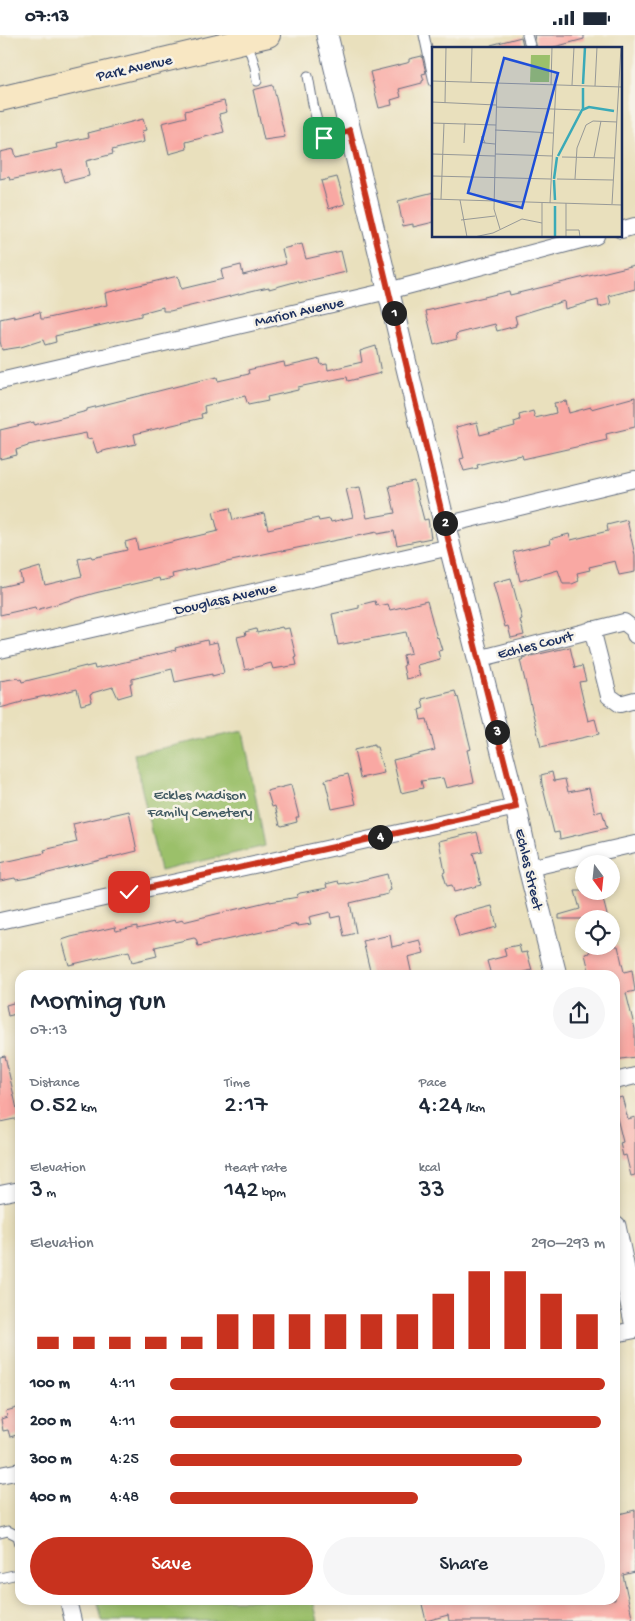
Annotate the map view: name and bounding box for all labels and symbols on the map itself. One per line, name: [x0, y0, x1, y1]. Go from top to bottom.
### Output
inset map: [432, 47, 622, 237]
street label: Park Avenue: [94, 51, 174, 87]
pin: [303, 117, 345, 159]
street label: Marion Avenue: [253, 294, 346, 332]
pin: 1: [382, 301, 406, 325]
pin: 2: [432, 511, 458, 535]
street label: Douglass Avenue: [172, 579, 279, 621]
street label: Echles Court: [496, 627, 577, 664]
pin: 3: [484, 719, 510, 745]
park label: Eckles Madison Family Cemetery: [147, 787, 253, 822]
pin: 4: [368, 825, 392, 849]
street label: Echles Street: [510, 827, 547, 914]
north arrow: [575, 855, 620, 900]
pin: [108, 871, 150, 913]

